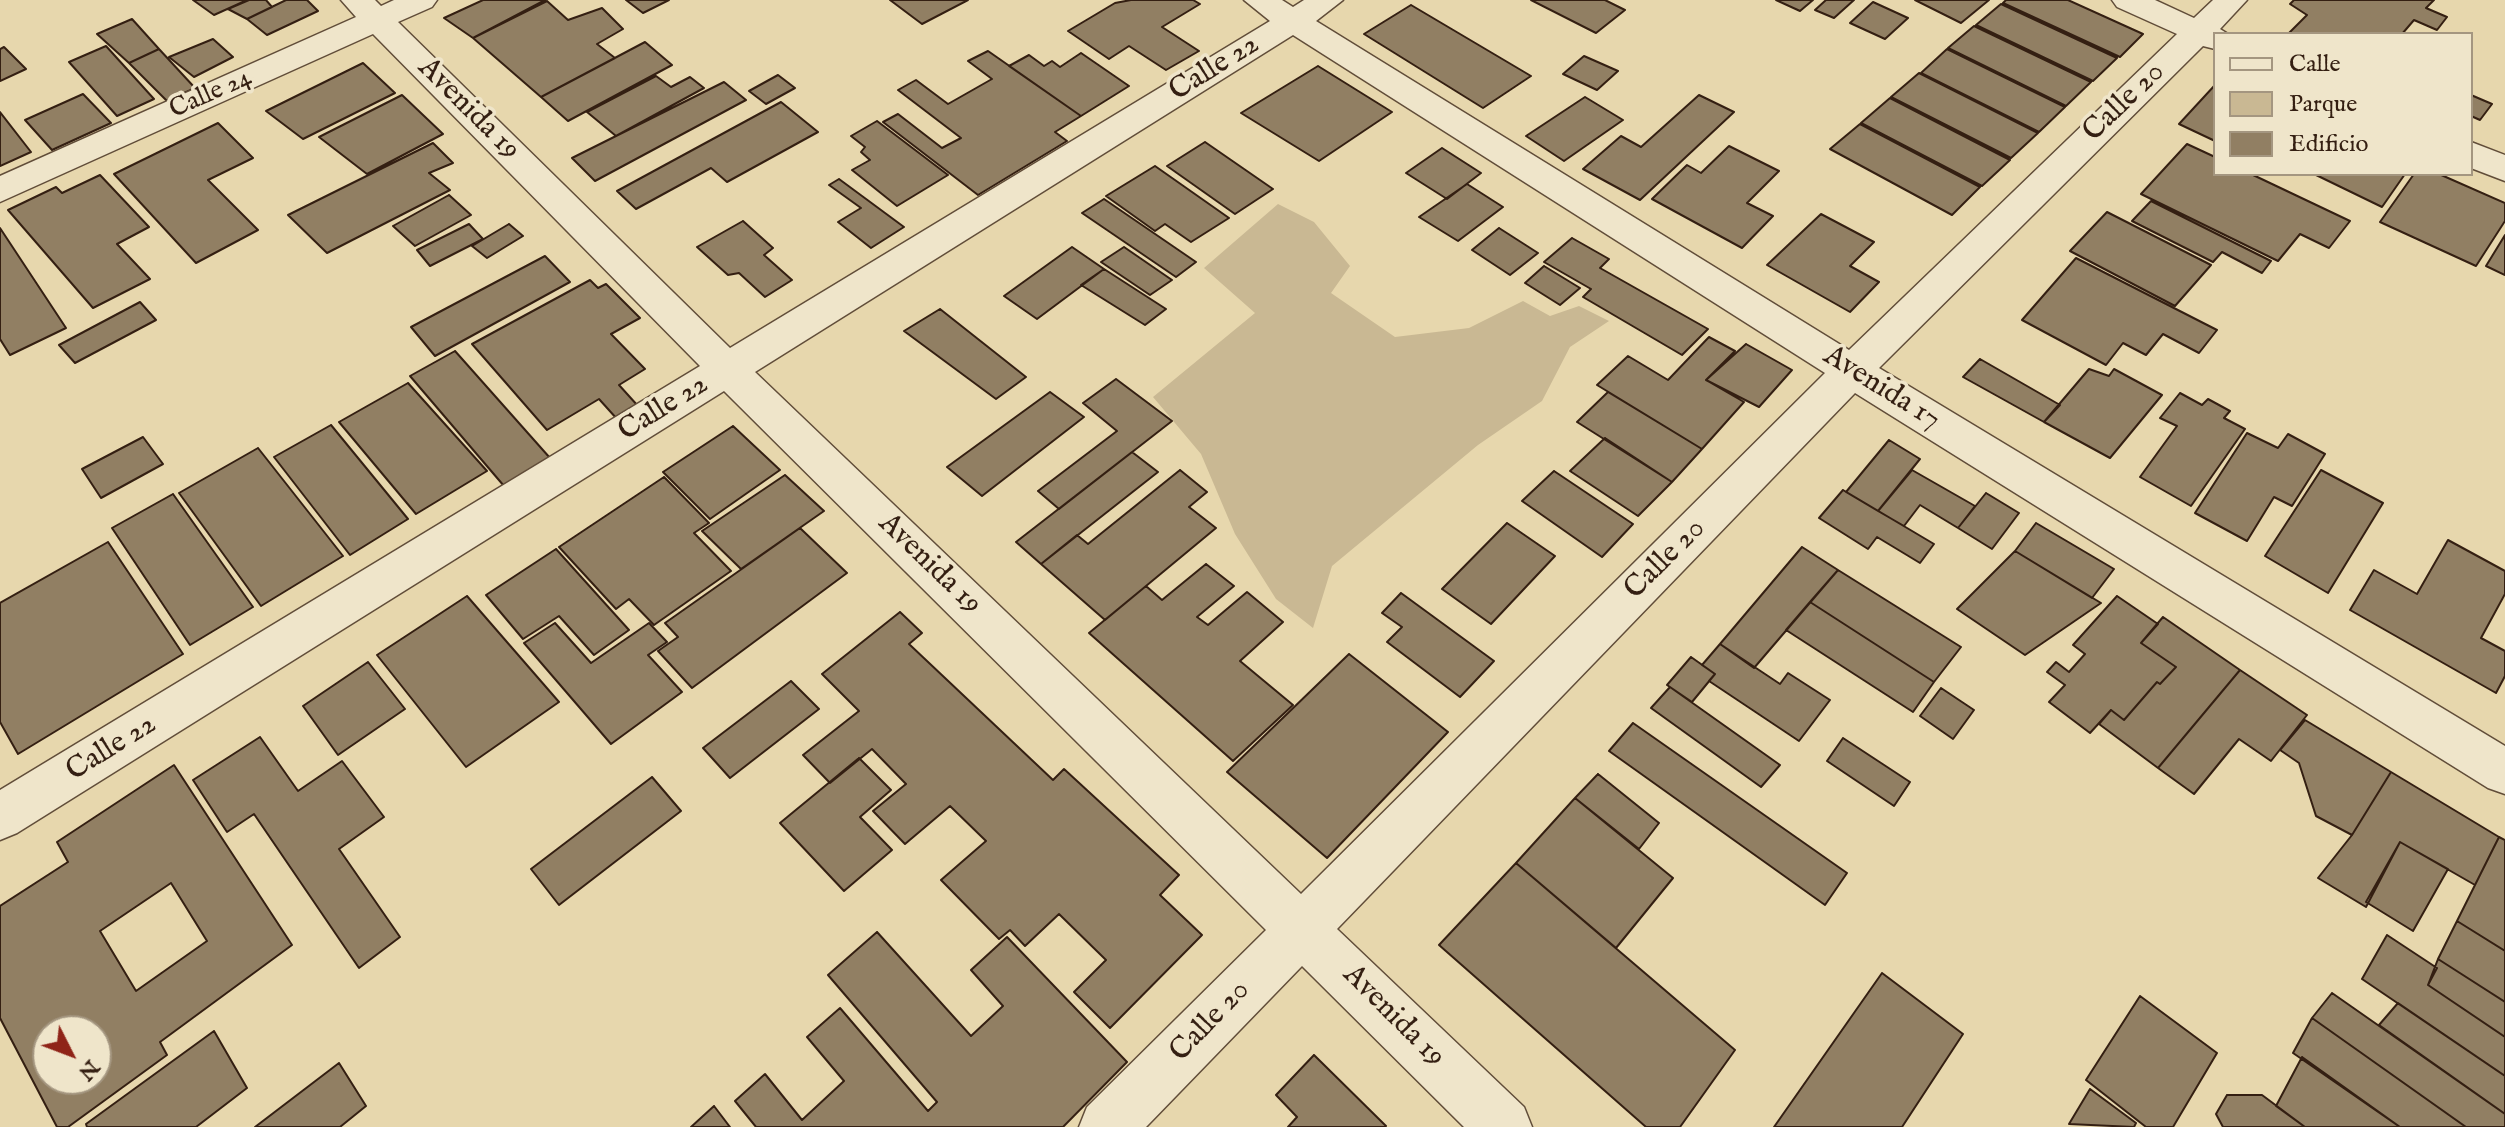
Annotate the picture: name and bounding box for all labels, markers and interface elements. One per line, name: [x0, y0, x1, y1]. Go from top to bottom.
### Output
street label: Calle 22: [1163, 27, 1267, 111]
legend: [2213, 32, 2473, 176]
text: Calle: [2289, 49, 2341, 80]
street label: Avenida 19: [409, 51, 527, 169]
street label: Calle 20: [2077, 55, 2173, 151]
street label: Calle 24: [165, 63, 257, 127]
text: Parque: [2289, 89, 2357, 120]
text: Edificio: [2289, 129, 2368, 160]
street label: Avenida 17: [1816, 339, 1946, 439]
street label: Calle 22: [612, 367, 716, 451]
street label: Avenida 19: [870, 507, 988, 623]
street label: Calle 20: [1618, 512, 1714, 608]
street label: Calle 22: [60, 707, 164, 791]
street label: Avenida 19: [1334, 958, 1452, 1076]
street label: Calle 20: [1163, 974, 1259, 1070]
north arrow: [32, 1015, 112, 1095]
text: N: [72, 1053, 105, 1086]

